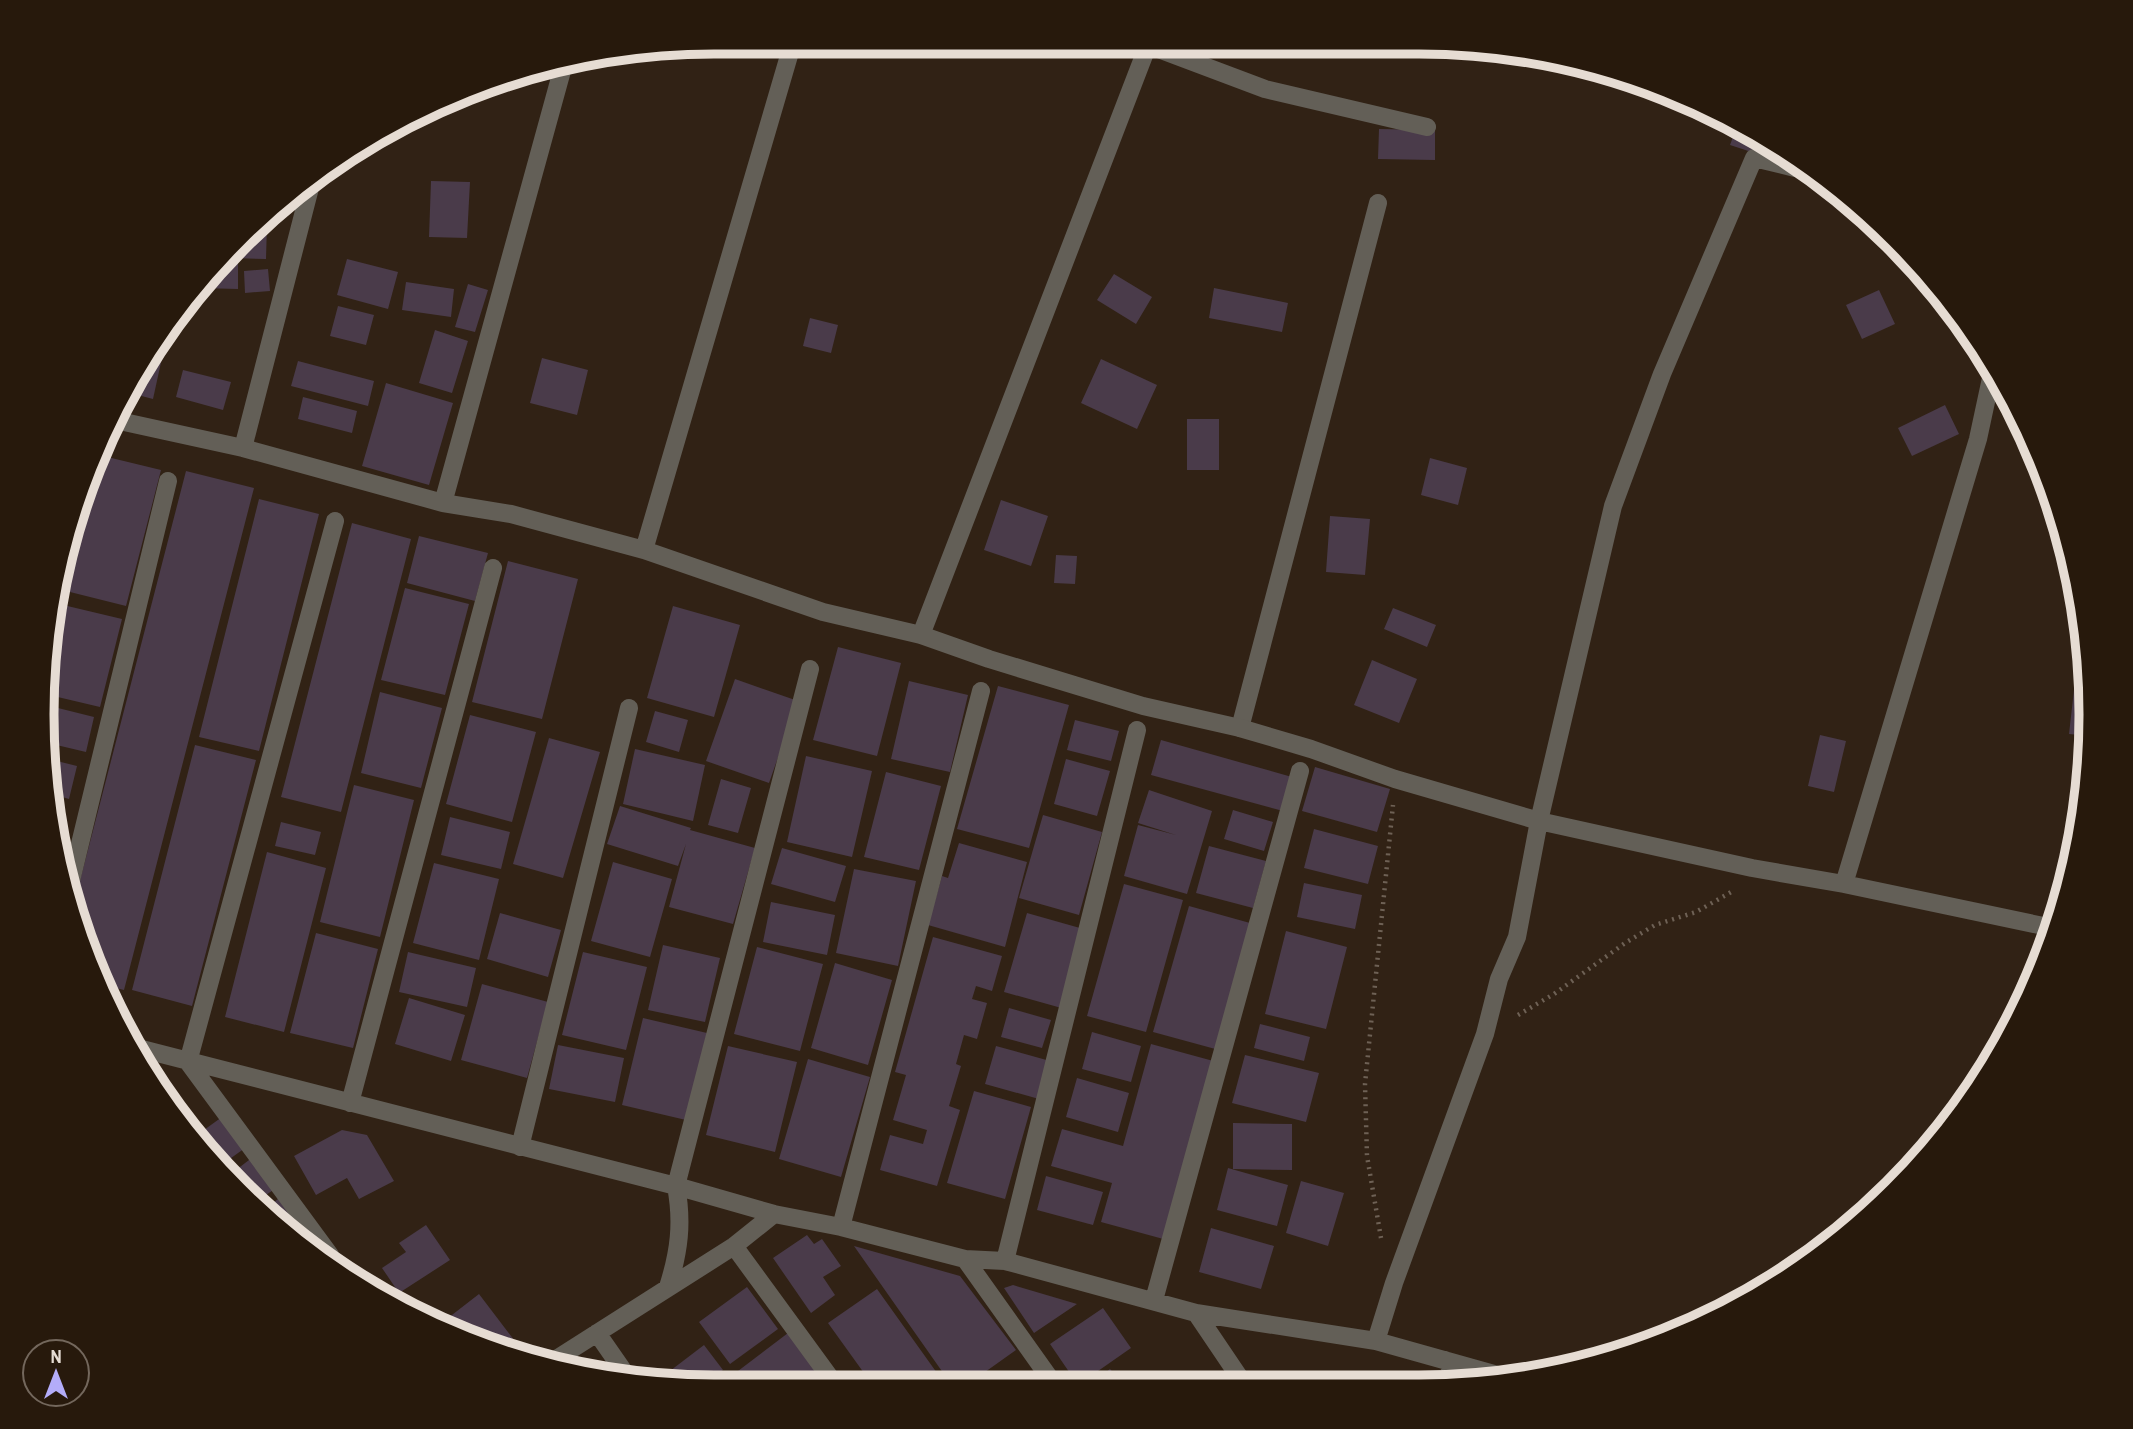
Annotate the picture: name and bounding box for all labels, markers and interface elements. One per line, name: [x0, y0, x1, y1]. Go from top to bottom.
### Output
north arrow: [21, 1338, 91, 1408]
text: N: [50, 1343, 62, 1369]

